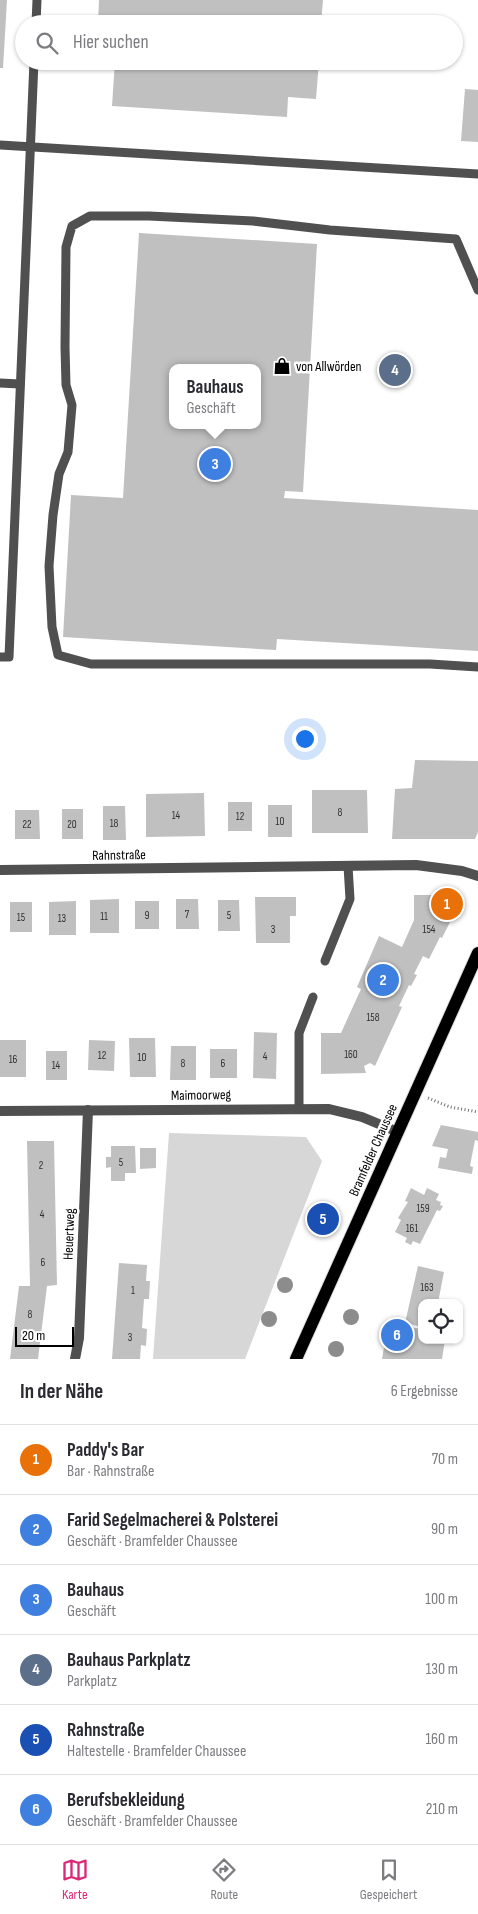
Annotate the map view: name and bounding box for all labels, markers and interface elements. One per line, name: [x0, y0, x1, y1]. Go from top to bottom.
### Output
search box: [15, 15, 463, 70]
icon: search: [33, 29, 61, 57]
text: Hier suchen: [73, 31, 149, 54]
pin: 4: [379, 351, 411, 389]
shop icon: von Allwörden: [272, 356, 292, 376]
place label: von Allwörden: [296, 358, 362, 375]
popup: [169, 364, 261, 429]
text: Bauhaus: [186, 376, 244, 399]
text: Geschäft: [186, 399, 236, 418]
pin: 3: [199, 445, 231, 483]
your location: [292, 726, 318, 752]
house number: 8: [338, 806, 343, 819]
house number: 14: [172, 809, 181, 822]
house number: 12: [236, 810, 245, 823]
house number: 10: [276, 815, 284, 828]
house number: 18: [110, 817, 119, 830]
house number: 22: [22, 818, 32, 831]
house number: 20: [67, 818, 77, 831]
street label: Rahnstraße: [92, 846, 146, 864]
pin: 1: [431, 885, 463, 923]
house number: 7: [185, 908, 190, 921]
house number: 9: [145, 909, 150, 922]
house number: 5: [227, 909, 231, 922]
house number: 11: [100, 910, 108, 923]
house number: 15: [17, 911, 25, 924]
house number: 13: [58, 912, 67, 925]
house number: 3: [271, 923, 276, 936]
house number: 154: [423, 923, 436, 936]
pin: 2: [367, 961, 399, 999]
house number: 158: [366, 1011, 380, 1024]
house number: 160: [344, 1048, 358, 1061]
house number: 12: [98, 1049, 107, 1062]
house number: 4: [263, 1050, 268, 1063]
house number: 10: [138, 1051, 146, 1064]
house number: 16: [9, 1053, 18, 1066]
house number: 8: [181, 1057, 186, 1070]
house number: 6: [221, 1057, 226, 1070]
house number: 14: [52, 1059, 61, 1072]
street label: Maimoorweg: [171, 1086, 232, 1104]
street label: Bramfelder Chaussee: [345, 1101, 401, 1199]
house number: 5: [119, 1156, 123, 1169]
house number: 2: [39, 1159, 44, 1172]
pin: 5: [307, 1200, 339, 1238]
house number: 159: [416, 1202, 430, 1215]
street label: Heuertweg: [60, 1207, 78, 1260]
house number: 4: [40, 1208, 45, 1221]
house number: 161: [406, 1222, 418, 1235]
house number: 6: [41, 1256, 46, 1269]
house number: 163: [420, 1281, 434, 1294]
house number: 1: [131, 1284, 135, 1297]
map controls: [418, 1299, 463, 1344]
button: locate: [418, 1299, 463, 1344]
house number: 8: [28, 1308, 33, 1321]
pin: 6: [381, 1316, 413, 1354]
scale bar: [15, 1324, 74, 1347]
text: 20 m: [22, 1327, 45, 1344]
house number: 3: [128, 1331, 133, 1344]
text: In der Nähe: [20, 1379, 103, 1404]
text: 6 Ergebnisse: [391, 1382, 458, 1401]
text: Paddy's Bar: [67, 1439, 144, 1462]
text: 1: [33, 1450, 39, 1469]
text: 70 m: [432, 1450, 458, 1469]
text: Bar · Rahnstraße: [67, 1462, 155, 1481]
text: Farid Segelmacherei & Polsterei: [67, 1509, 278, 1532]
text: 2: [32, 1520, 40, 1539]
text: 90 m: [431, 1520, 458, 1539]
text: Geschäft · Bramfelder Chaussee: [67, 1532, 238, 1551]
text: Bauhaus: [67, 1579, 124, 1602]
text: 3: [32, 1590, 40, 1609]
text: 100 m: [425, 1590, 458, 1609]
text: Geschäft: [67, 1602, 116, 1621]
text: Bauhaus Parkplatz: [67, 1649, 191, 1672]
text: 4: [32, 1660, 40, 1679]
text: 130 m: [426, 1660, 458, 1679]
text: Parkplatz: [67, 1672, 117, 1691]
text: Rahnstraße: [67, 1719, 145, 1742]
text: 5: [32, 1730, 40, 1749]
text: 160 m: [425, 1730, 458, 1749]
text: Haltestelle · Bramfelder Chaussee: [67, 1742, 246, 1761]
text: Berufsbekleidung: [67, 1789, 185, 1812]
text: 6: [32, 1800, 40, 1819]
text: 210 m: [426, 1800, 458, 1819]
text: Geschäft · Bramfelder Chaussee: [67, 1812, 238, 1831]
tab: Karte: [61, 1856, 89, 1903]
tab: Route: [210, 1856, 238, 1903]
tab: Gespeichert: [360, 1856, 417, 1903]

